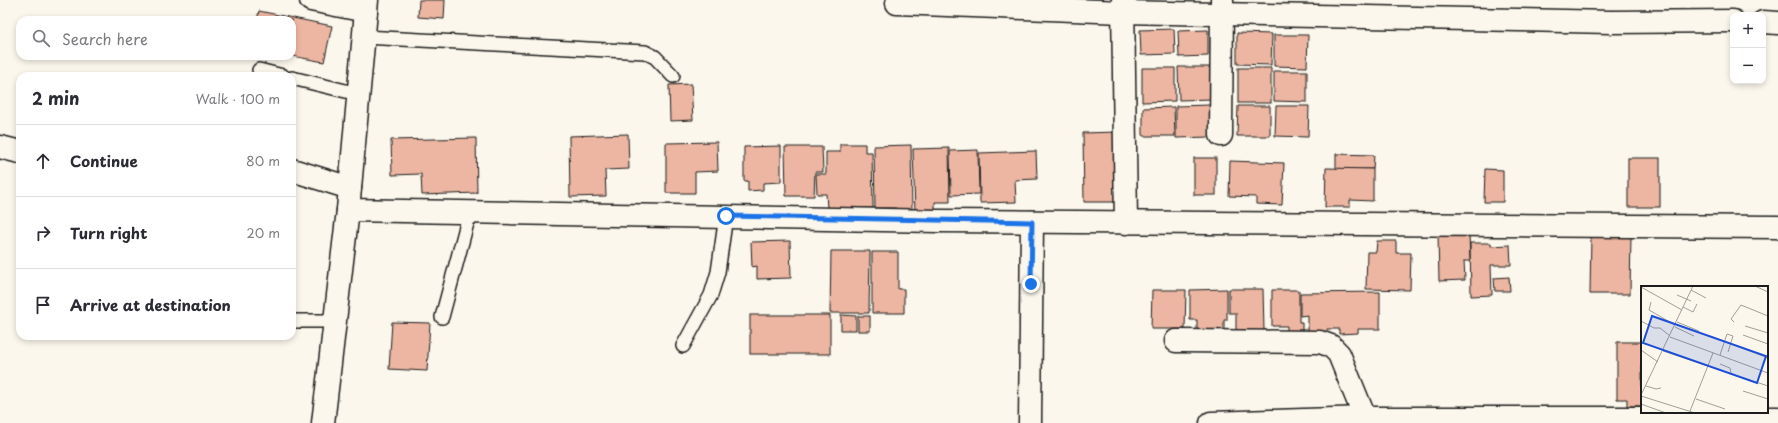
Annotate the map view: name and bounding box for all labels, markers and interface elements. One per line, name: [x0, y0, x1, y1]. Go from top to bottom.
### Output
map controls: [1730, 12, 1766, 84]
button: +: [1730, 12, 1766, 48]
search box: [16, 16, 296, 60]
icon: search: [30, 27, 52, 49]
text: Search here: [62, 27, 148, 50]
button: −: [1730, 48, 1766, 84]
text: 2 min: [32, 85, 79, 111]
text: Walk · 100 m: [196, 89, 280, 108]
text: Continue: [70, 149, 138, 172]
icon: ahead: [32, 150, 54, 172]
text: 80 m: [246, 151, 280, 170]
route start: [717, 207, 735, 225]
text: Turn right: [70, 221, 147, 244]
icon: right: [32, 222, 54, 244]
text: 20 m: [246, 223, 280, 242]
route end: [1022, 275, 1040, 293]
inset map: [1641, 286, 1768, 413]
text: Arrive at destination: [70, 293, 231, 316]
icon: arrive: [32, 294, 54, 316]

